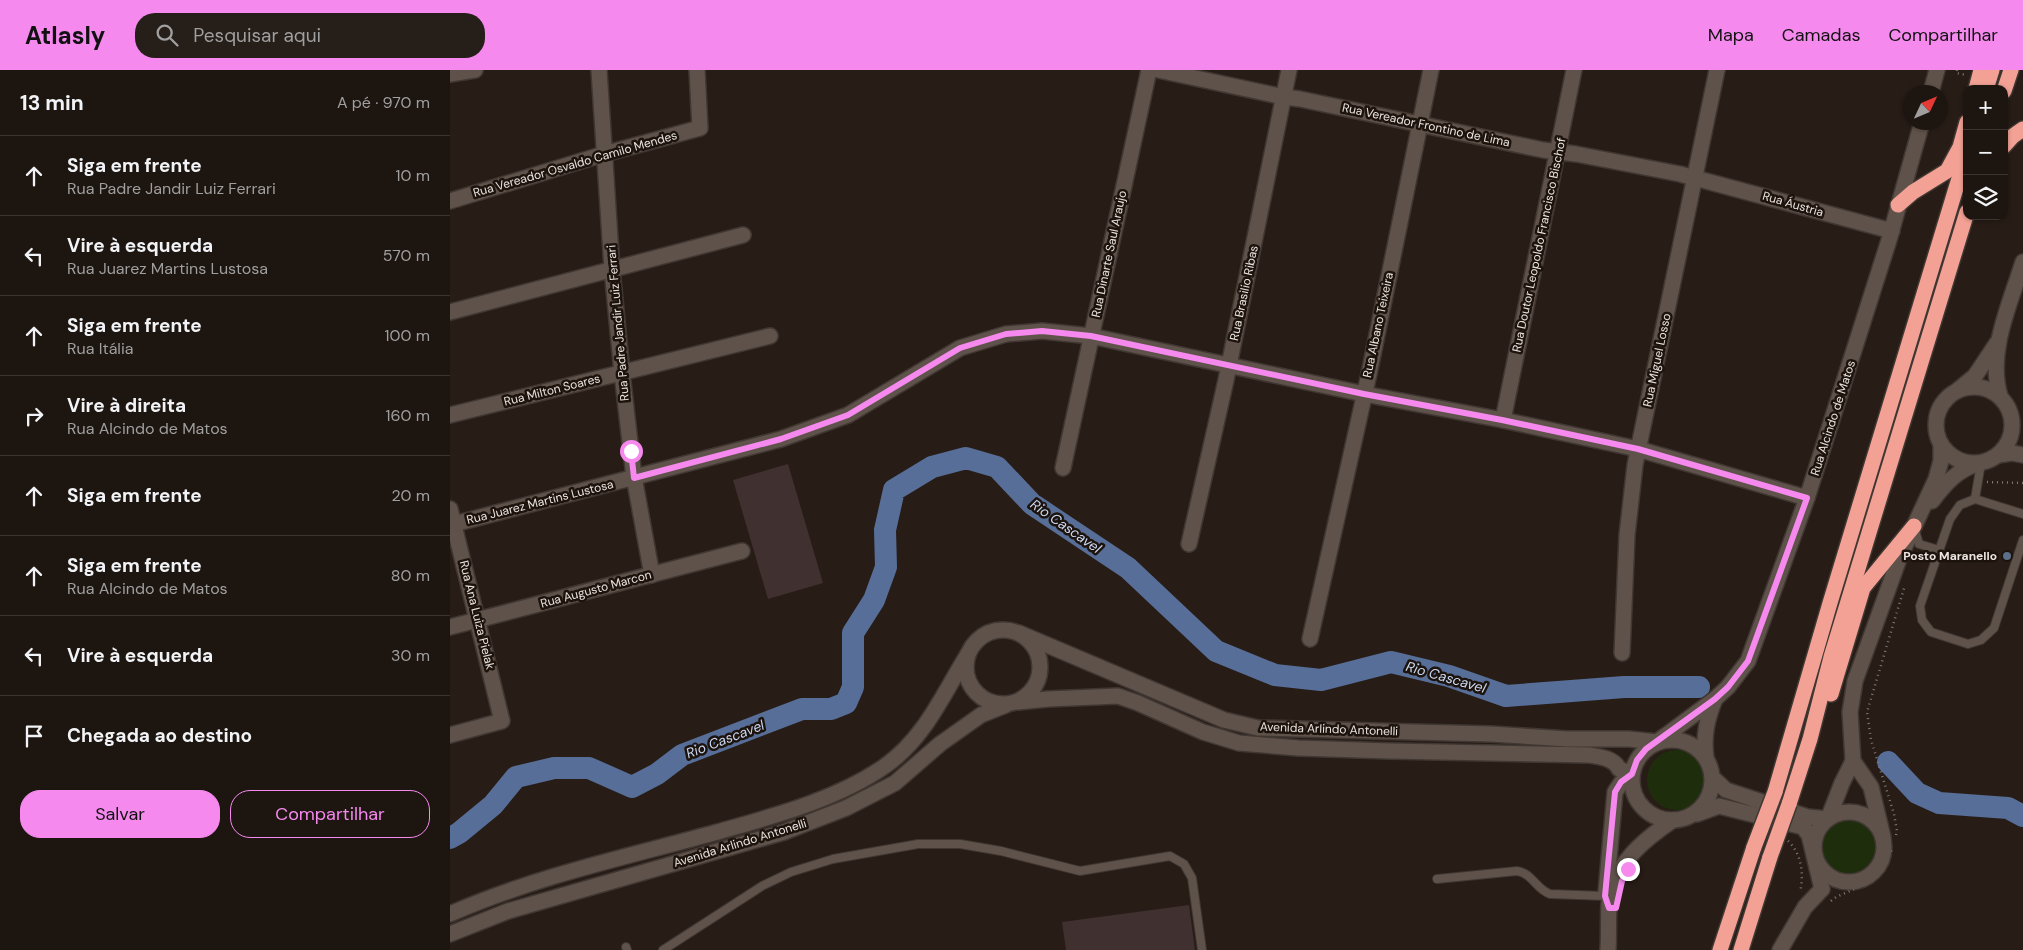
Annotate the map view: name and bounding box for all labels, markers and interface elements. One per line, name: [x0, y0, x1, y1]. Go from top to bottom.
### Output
search box: [135, 13, 485, 58]
text: Atlasly: [25, 20, 105, 51]
icon: search: [153, 21, 181, 49]
text: Pesquisar aqui: [193, 23, 321, 48]
text: Mapa: [1708, 23, 1754, 47]
text: Camadas: [1782, 23, 1860, 47]
text: Compartilhar: [1888, 23, 1998, 47]
north arrow: [1903, 85, 1948, 130]
map controls: [1963, 85, 2008, 220]
button: +: [1963, 85, 2008, 130]
text: 13 min: [20, 89, 84, 117]
text: A pé · 970 m: [337, 92, 430, 113]
street label: Rua Vereador Frontino de Lima: [1341, 99, 1511, 151]
street label: Rua Vereador Osvaldo Camilo Mendes: [471, 127, 679, 201]
button: −: [1963, 130, 2008, 175]
street label: Rua Doutor Leopoldo Francisco Bischof: [1508, 136, 1570, 354]
text: Siga em frente: [67, 153, 202, 178]
icon: ahead: [20, 162, 48, 190]
text: 10 m: [396, 165, 430, 186]
button: layers: [1963, 175, 2008, 220]
text: Rua Padre Jandir Luiz Ferrari: [67, 178, 276, 199]
street label: Rua Áustria: [1761, 188, 1825, 220]
street label: Rua Dinarte Saul Araujo: [1088, 189, 1130, 319]
text: Vire à esquerda: [67, 233, 213, 258]
icon: left: [20, 242, 48, 270]
street label: Rua Padre Jandir Luiz Ferrari: [603, 244, 633, 402]
street label: Rua Brasilio Ribas: [1226, 244, 1262, 342]
text: 570 m: [383, 245, 430, 266]
text: Rua Juarez Martins Lustosa: [67, 258, 268, 279]
street label: Rua Albano Teixeira: [1359, 271, 1397, 379]
street label: Rua Miguel Losso: [1639, 312, 1675, 408]
text: Siga em frente: [67, 313, 202, 338]
icon: ahead: [20, 322, 48, 350]
text: 100 m: [385, 325, 430, 346]
text: Rua Itália: [67, 338, 133, 359]
street label: Rua Alcindo de Matos: [1807, 358, 1859, 478]
street label: Rua Milton Soares: [502, 370, 602, 410]
text: Vire à direita: [67, 393, 186, 418]
icon: right: [20, 402, 48, 430]
text: 160 m: [386, 405, 430, 426]
text: Rua Alcindo de Matos: [67, 418, 228, 439]
route start: [620, 440, 643, 463]
street label: Rua Juarez Martins Lustosa: [465, 476, 615, 528]
icon: ahead: [20, 482, 48, 510]
text: Siga em frente: [67, 483, 202, 508]
text: 20 m: [391, 485, 430, 506]
water label: Rio Cascavel: [1027, 495, 1106, 558]
place label: Posto Maranello: [1903, 548, 1997, 564]
marker: Posto Maranello: [2001, 550, 2013, 562]
text: Siga em frente: [67, 553, 202, 578]
street label: Rua Ana Luiza Pielak: [456, 559, 498, 671]
icon: ahead: [20, 562, 48, 590]
text: 80 m: [391, 565, 430, 586]
street label: Rua Augusto Marcon: [539, 566, 653, 612]
text: Rua Alcindo de Matos: [67, 578, 228, 599]
icon: left: [20, 642, 48, 670]
text: Vire à esquerda: [67, 643, 213, 668]
text: 30 m: [391, 645, 430, 666]
water label: Rio Cascavel: [1404, 657, 1489, 697]
water label: Rio Cascavel: [683, 716, 768, 762]
street label: Avenida Arlindo Antonelli: [1260, 719, 1399, 739]
icon: arrive: [20, 722, 48, 750]
text: Chegada ao destino: [67, 723, 252, 748]
button: Salvar: [20, 790, 220, 838]
button: Compartilhar: [230, 790, 430, 838]
street label: Avenida Arlindo Antonelli: [672, 815, 809, 871]
route end: [1617, 858, 1640, 881]

